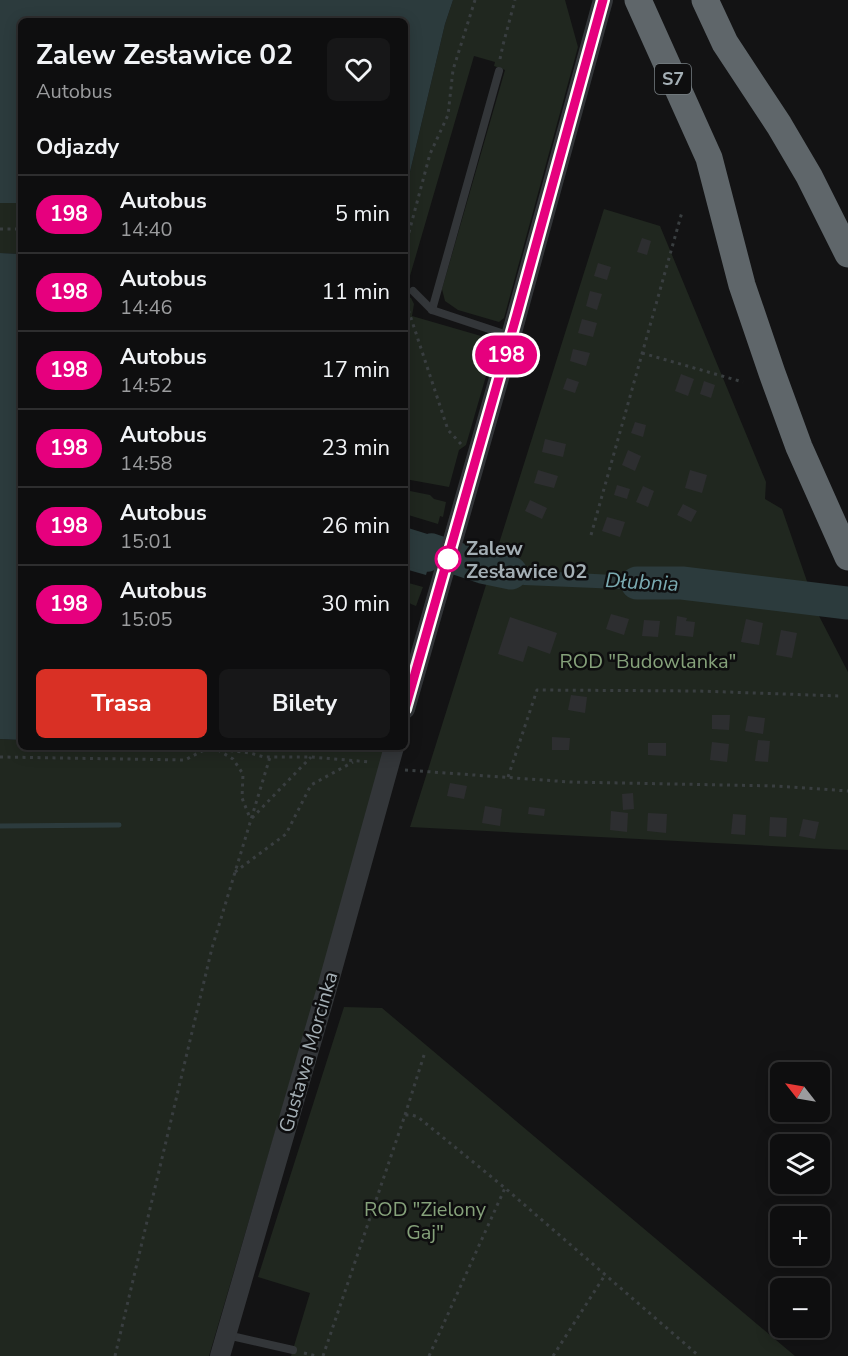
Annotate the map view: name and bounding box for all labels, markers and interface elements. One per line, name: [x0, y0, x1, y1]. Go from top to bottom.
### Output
text: Zalew Zesławice 02: [36, 36, 293, 74]
button: heart: [327, 38, 390, 101]
road number: S7: [655, 64, 691, 94]
text: Autobus: [36, 78, 112, 105]
text: Odjazdy: [36, 132, 119, 162]
text: Autobus: [120, 186, 207, 216]
text: 5 min: [335, 199, 390, 229]
text: 198: [50, 200, 88, 228]
text: 14:40: [120, 216, 173, 243]
text: Autobus: [120, 264, 207, 294]
text: 11 min: [322, 277, 390, 307]
text: 198: [50, 278, 88, 306]
text: 14:46: [120, 294, 173, 321]
line badge: 198: [472, 336, 540, 374]
text: 198: [487, 341, 525, 369]
text: Autobus: [120, 342, 207, 372]
text: 17 min: [322, 355, 390, 385]
text: 198: [50, 356, 88, 384]
text: 14:52: [120, 372, 173, 399]
text: Autobus: [120, 420, 207, 450]
text: 23 min: [322, 433, 390, 463]
text: 198: [50, 434, 88, 462]
text: 14:58: [120, 450, 173, 477]
text: Autobus: [120, 498, 207, 528]
text: 26 min: [322, 511, 390, 541]
text: 198: [50, 512, 88, 540]
text: 15:01: [120, 528, 173, 555]
place label: Zalew Zesławice 02: [466, 535, 587, 585]
marker: Zalew Zesławice 02: [435, 546, 461, 572]
water label: Dłubnia: [604, 566, 680, 598]
text: Autobus: [120, 576, 207, 606]
text: 30 min: [322, 589, 390, 619]
text: 198: [50, 590, 88, 618]
text: 15:05: [120, 606, 173, 633]
park label: ROD "Budowlanka": [560, 648, 736, 675]
button: Trasa: [36, 669, 207, 738]
button: Bilety: [219, 669, 390, 738]
street label: Gustawa Morcinka: [273, 969, 344, 1136]
north arrow: [770, 1062, 830, 1122]
map controls: [770, 1062, 830, 1338]
button: layers: [770, 1134, 830, 1194]
park label: ROD "Zielony Gaj": [364, 1196, 487, 1246]
button: +: [770, 1206, 830, 1266]
button: −: [770, 1278, 830, 1338]

